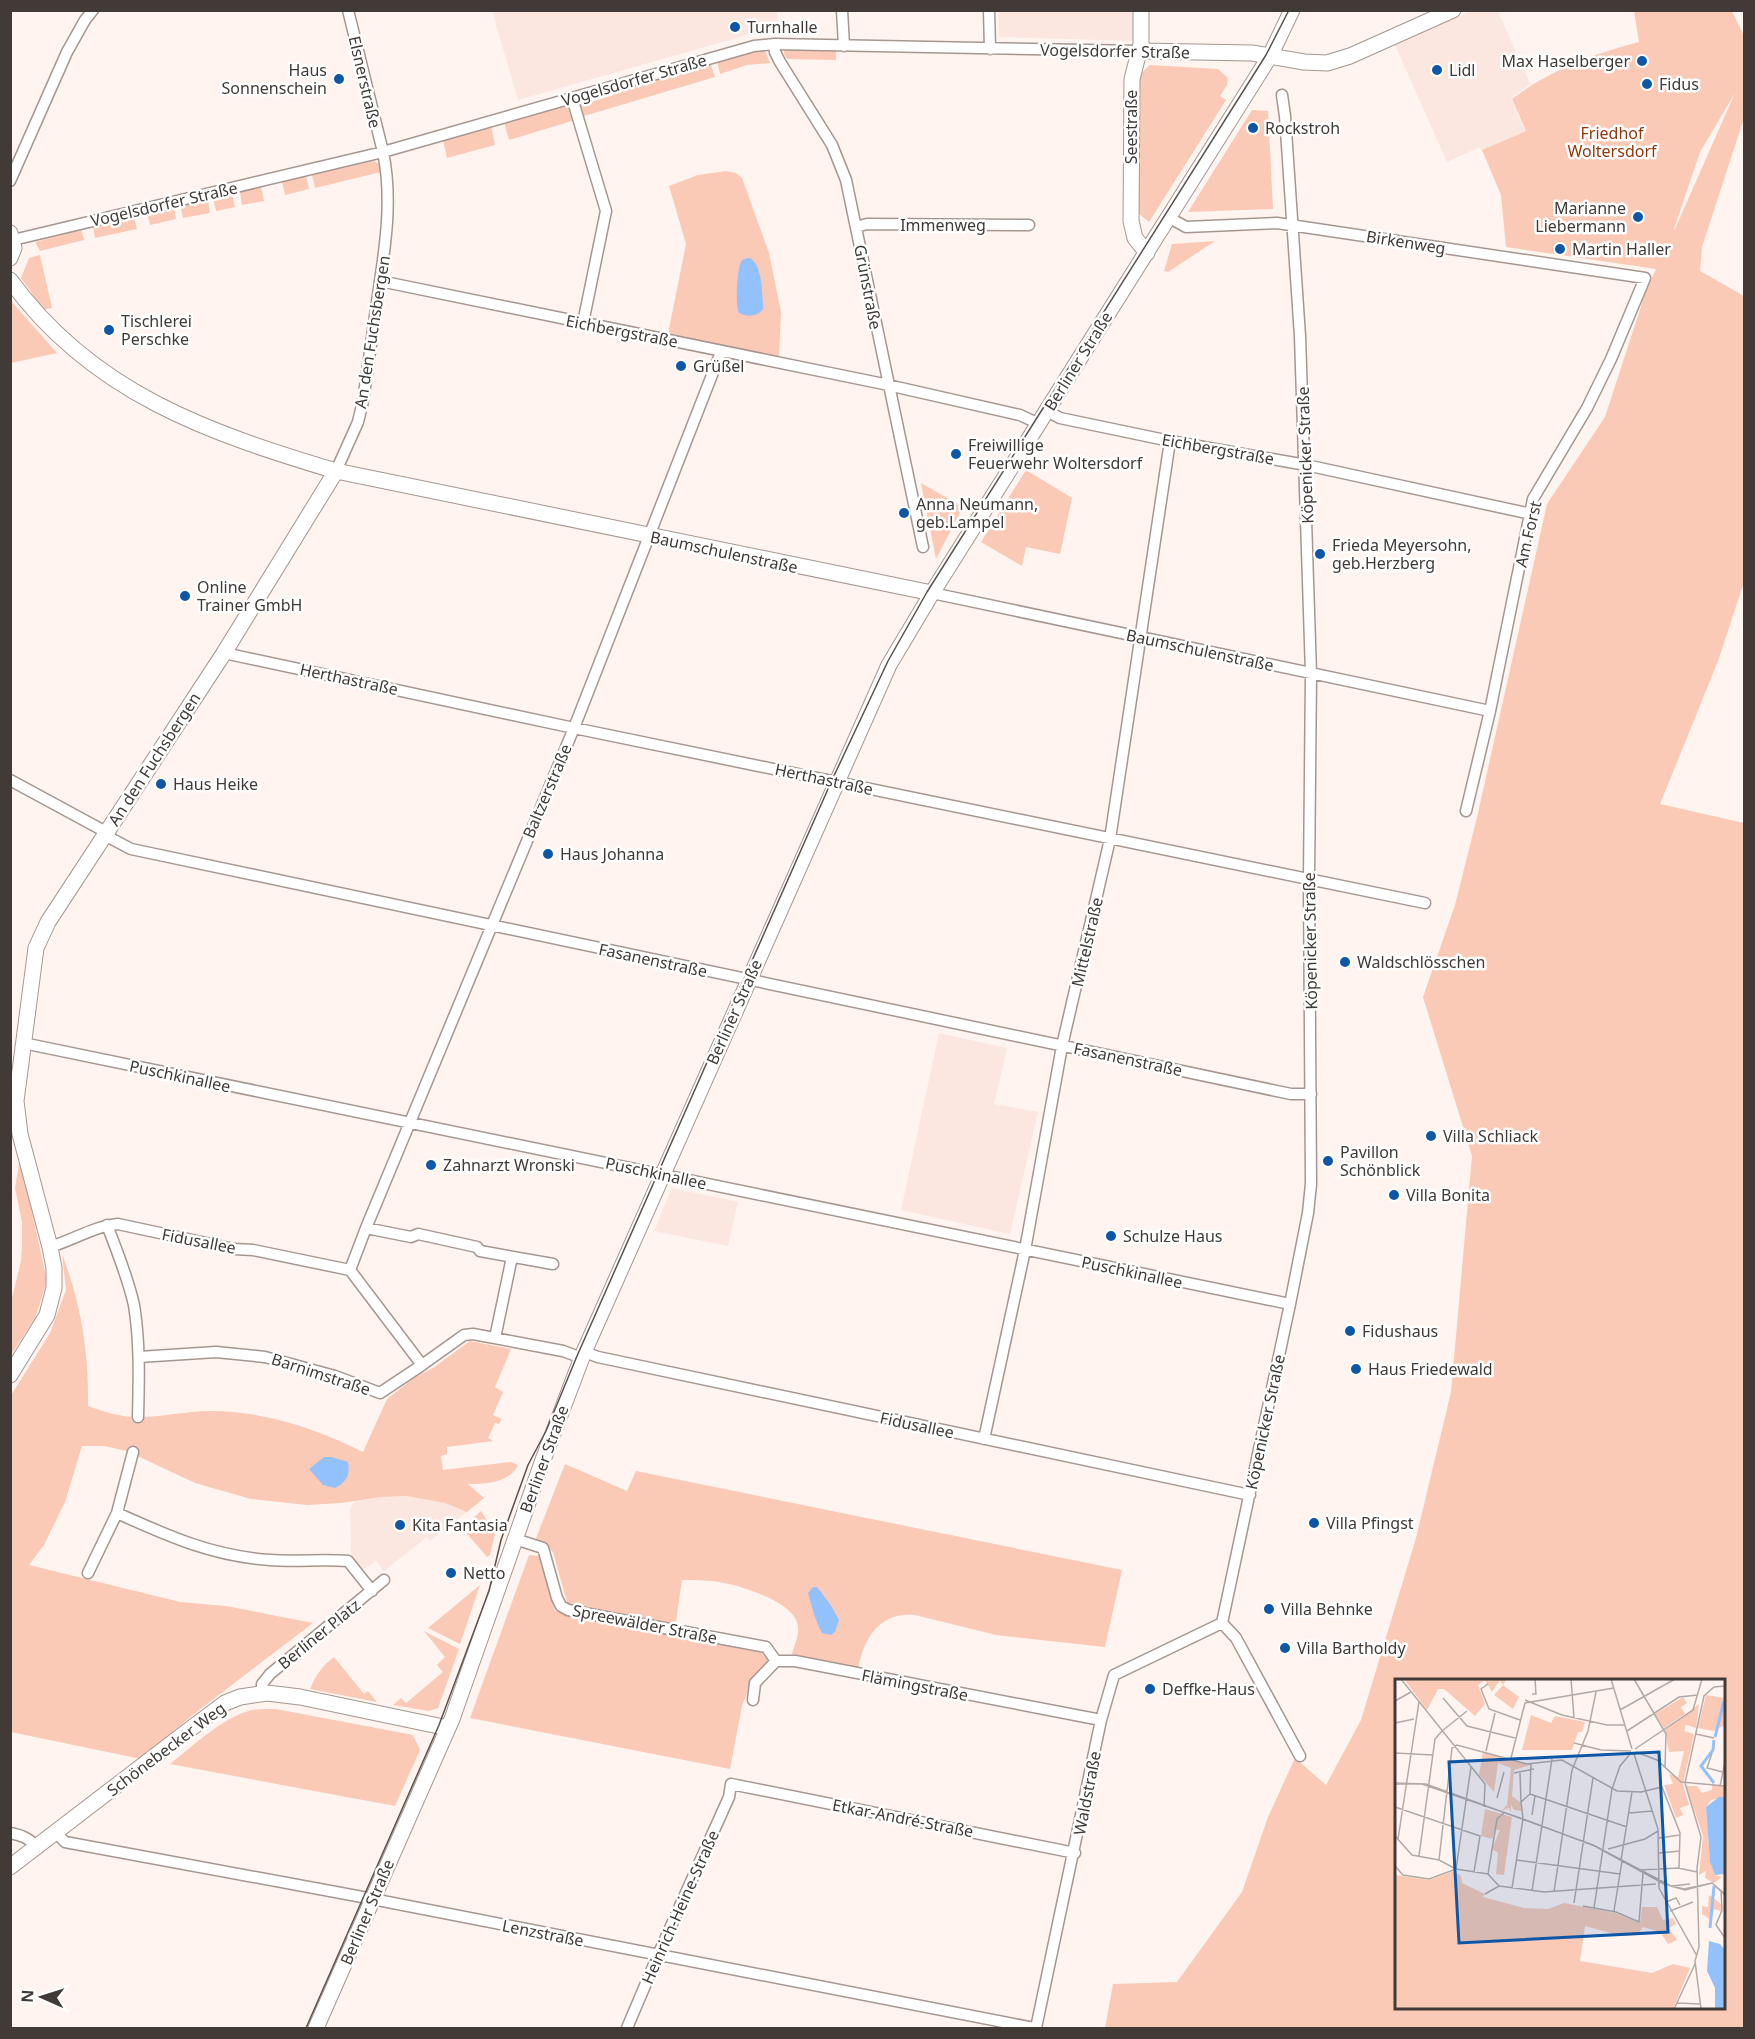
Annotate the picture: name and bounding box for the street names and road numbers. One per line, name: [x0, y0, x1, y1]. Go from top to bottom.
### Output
street label: Elsnerstraße: [344, 34, 386, 130]
street label: Vogelsdorfer Straße: [1040, 39, 1190, 63]
street label: Vogelsdorfer Straße: [559, 49, 709, 111]
street label: Seestraße: [1120, 90, 1142, 164]
street label: Vogelsdorfer Straße: [88, 176, 240, 232]
street label: Immenweg: [900, 214, 986, 236]
street label: Birkenweg: [1365, 225, 1447, 259]
street label: Grünstraße: [849, 243, 887, 331]
street label: An den Fuchsbergen: [349, 254, 395, 410]
street label: Berliner Straße: [1039, 307, 1117, 415]
street label: Eichbergstraße: [564, 309, 680, 353]
street label: Köpenicker Straße: [1292, 386, 1318, 524]
street label: Eichbergstraße: [1160, 428, 1276, 470]
street label: Am Forst: [1510, 498, 1546, 569]
street label: Baumschulenstraße: [648, 526, 800, 578]
street label: Baumschulenstraße: [1124, 624, 1276, 676]
street label: Herthastraße: [298, 658, 400, 700]
street label: An den Fuchsbergen: [103, 688, 205, 830]
street label: Baltzerstraße: [517, 741, 577, 841]
street label: Herthastraße: [773, 758, 875, 800]
street label: Köpenicker Straße: [1298, 872, 1322, 1010]
street label: Mittelstraße: [1066, 895, 1108, 989]
street label: Fasanenstraße: [597, 938, 709, 982]
street label: Berliner Straße: [701, 956, 767, 1068]
street label: Fasanenstraße: [1072, 1037, 1184, 1081]
street label: Puschkinallee: [128, 1055, 232, 1097]
street label: Puschkinallee: [604, 1152, 708, 1194]
street label: Fidusallee: [160, 1223, 238, 1259]
street label: Puschkinallee: [1080, 1251, 1184, 1293]
street label: Barnimstraße: [269, 1348, 373, 1400]
street label: Köpenicker Straße: [1240, 1352, 1290, 1492]
street label: Berliner Straße: [514, 1402, 574, 1516]
street label: Fidusallee: [878, 1406, 956, 1444]
street label: Berliner Platz: [273, 1594, 365, 1674]
street label: Spreewälder Straße: [571, 1599, 719, 1649]
street label: Flämingstraße: [860, 1664, 970, 1706]
street label: Schönebecker Weg: [102, 1697, 230, 1801]
street label: Waldstraße: [1068, 1749, 1106, 1837]
street label: Etkar-André-Straße: [831, 1794, 975, 1842]
street label: Heinrich-Heine-Straße: [636, 1827, 724, 1987]
street label: Berliner Straße: [335, 1856, 399, 1968]
street label: Lenzstraße: [500, 1914, 586, 1952]

